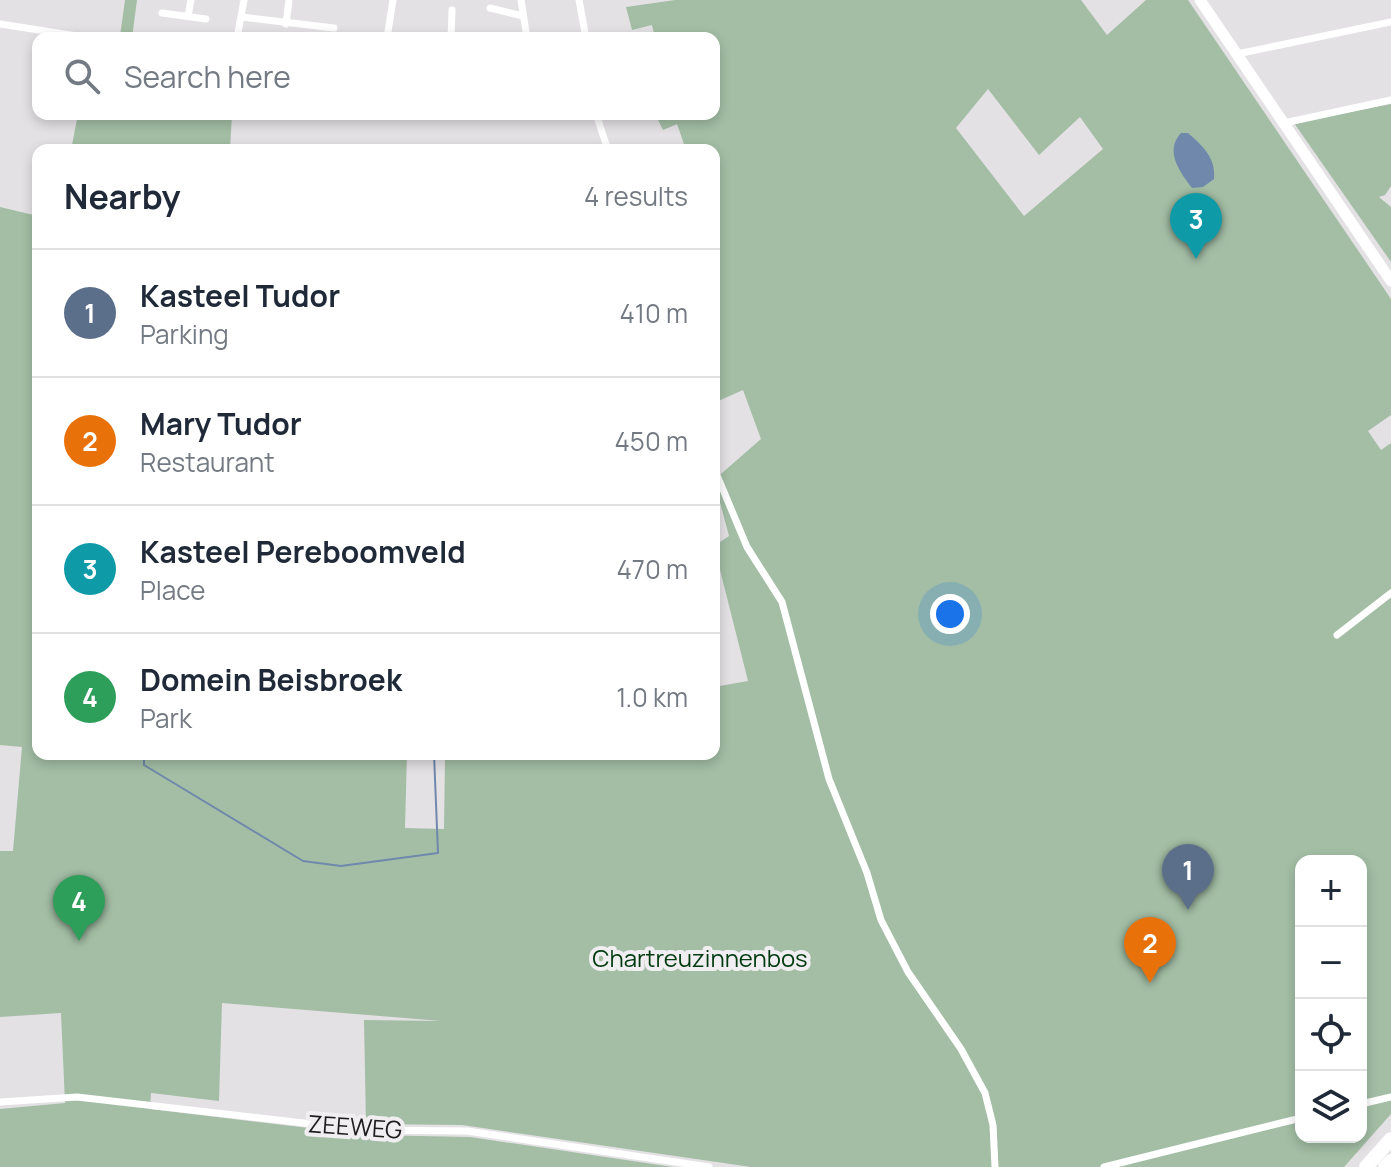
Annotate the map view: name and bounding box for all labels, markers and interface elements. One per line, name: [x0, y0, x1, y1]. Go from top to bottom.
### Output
search box: [32, 32, 720, 120]
icon: search: [60, 54, 104, 98]
text: Search here: [124, 56, 291, 97]
text: Nearby: [64, 173, 180, 219]
text: 4 results: [584, 178, 688, 214]
pin: 3: [1170, 193, 1222, 259]
text: Kasteel Tudor: [140, 275, 340, 316]
text: 1: [84, 295, 96, 331]
text: 410 m: [619, 295, 688, 331]
text: Parking: [140, 316, 229, 352]
text: Mary Tudor: [140, 403, 302, 444]
text: 2: [82, 423, 98, 459]
text: 450 m: [615, 423, 688, 459]
text: Restaurant: [140, 444, 275, 480]
text: Kasteel Pereboomveld: [140, 531, 466, 572]
text: 3: [82, 551, 98, 587]
text: 470 m: [617, 551, 688, 587]
text: Place: [140, 572, 205, 608]
your location: [930, 594, 970, 634]
text: Domein Beisbroek: [140, 659, 402, 700]
text: 4: [82, 679, 98, 715]
text: 1.0 km: [616, 679, 688, 715]
text: Park: [140, 700, 192, 736]
pin: 1: [1162, 844, 1214, 910]
map controls: [1295, 855, 1367, 1143]
button: +: [1295, 855, 1367, 927]
pin: 4: [53, 875, 105, 941]
pin: 2: [1124, 917, 1176, 983]
button: −: [1295, 927, 1367, 999]
park label: Chartreuzinnenbos: [592, 941, 808, 974]
button: locate: [1295, 999, 1367, 1071]
button: layers: [1295, 1071, 1367, 1143]
street label: ZEEWEG: [307, 1106, 403, 1146]

